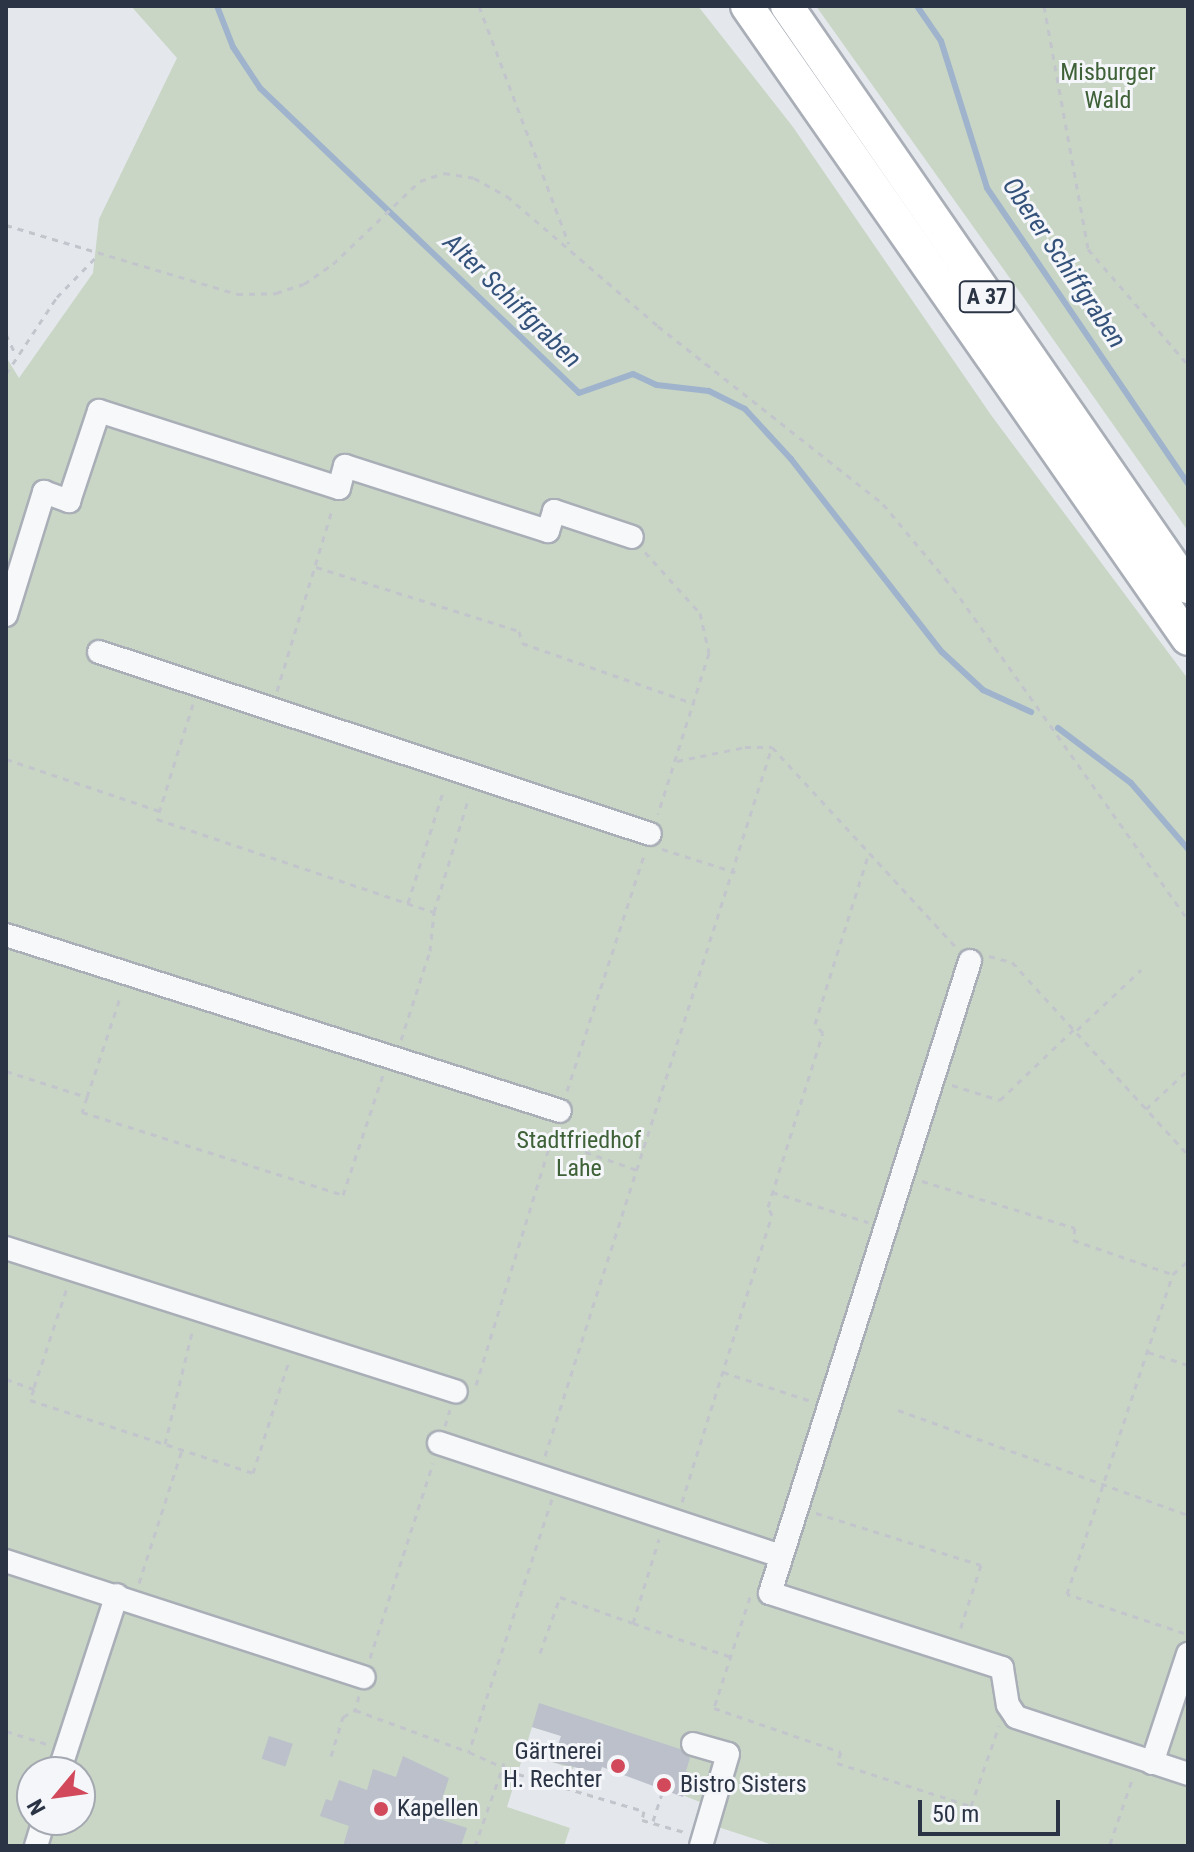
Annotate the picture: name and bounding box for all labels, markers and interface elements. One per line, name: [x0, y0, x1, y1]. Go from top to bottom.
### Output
park label: Misburger Wald: [1060, 59, 1156, 115]
water label: Oberer Schiffgraben: [995, 172, 1133, 354]
water label: Alter Schiffgraben: [437, 227, 587, 375]
road number: A 37: [957, 279, 1017, 315]
park label: Stadtfriedhof Lahe: [517, 1127, 641, 1183]
place label: Gärtnerei H. Rechter: [503, 1738, 602, 1794]
north arrow: [16, 1756, 96, 1836]
marker: Gärtnerei H. Rechter: [609, 1757, 627, 1775]
place label: Bistro Sisters: [680, 1771, 807, 1799]
marker: Bistro Sisters: [655, 1776, 673, 1794]
scale bar: [922, 1784, 1064, 1834]
text: N: [22, 1795, 51, 1819]
place label: Kapellen: [397, 1795, 479, 1823]
marker: Kapellen: [372, 1800, 390, 1818]
text: 50 m: [932, 1800, 979, 1828]

